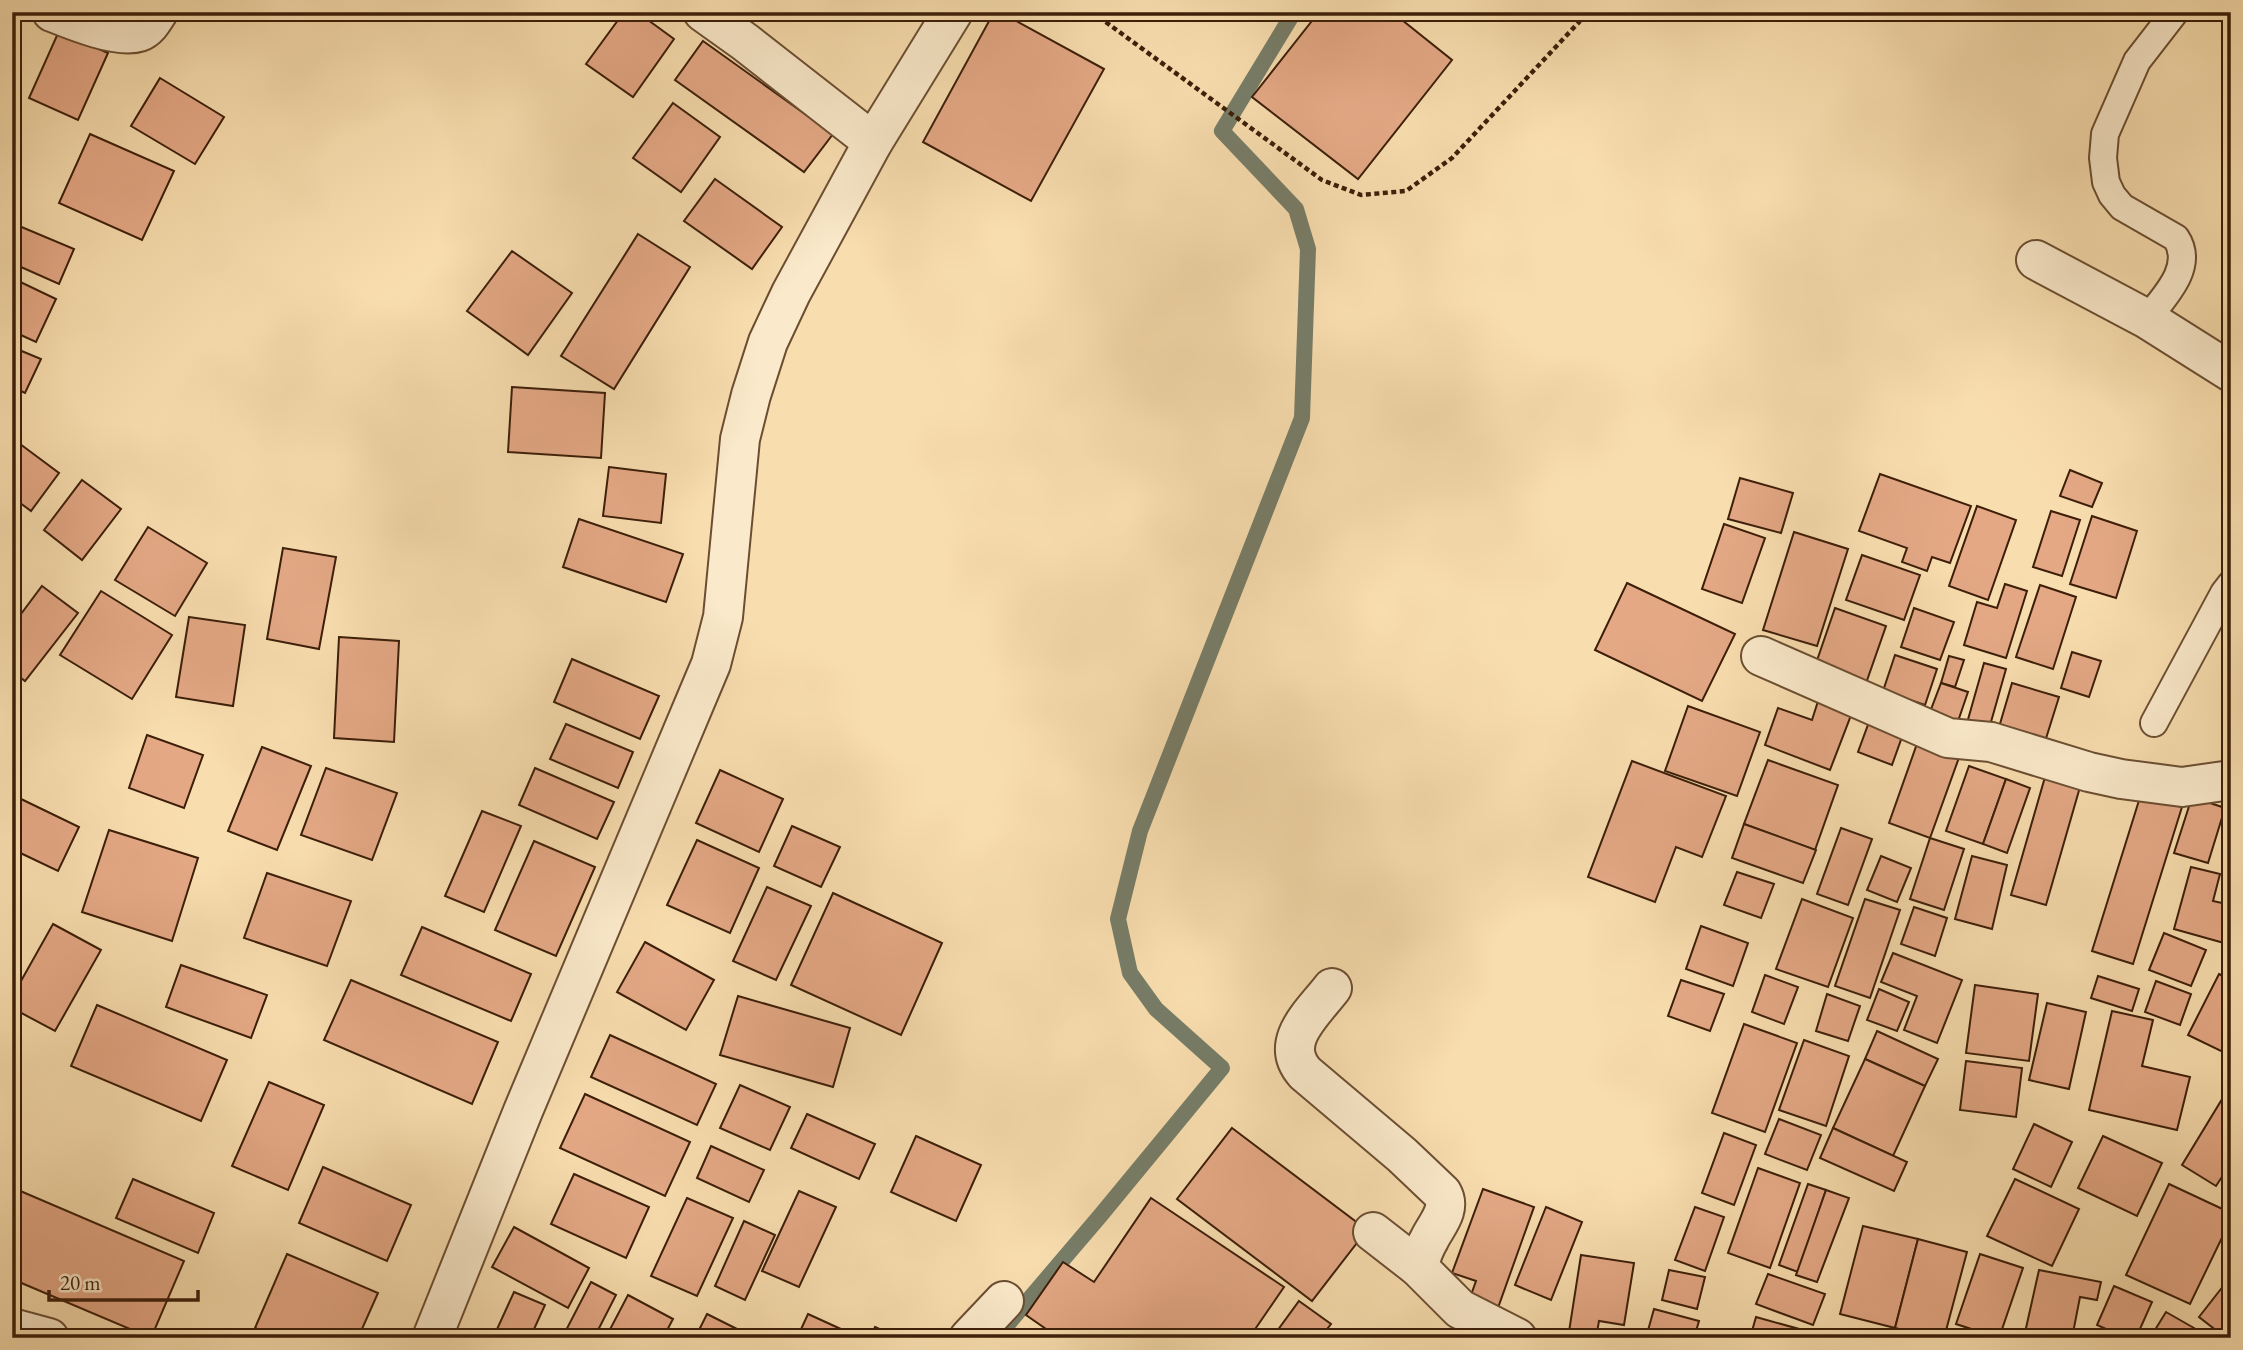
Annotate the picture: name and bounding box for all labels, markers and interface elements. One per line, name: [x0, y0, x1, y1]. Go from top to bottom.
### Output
scale bar: [49, 1259, 198, 1303]
text: 20 m: [60, 1269, 101, 1296]

